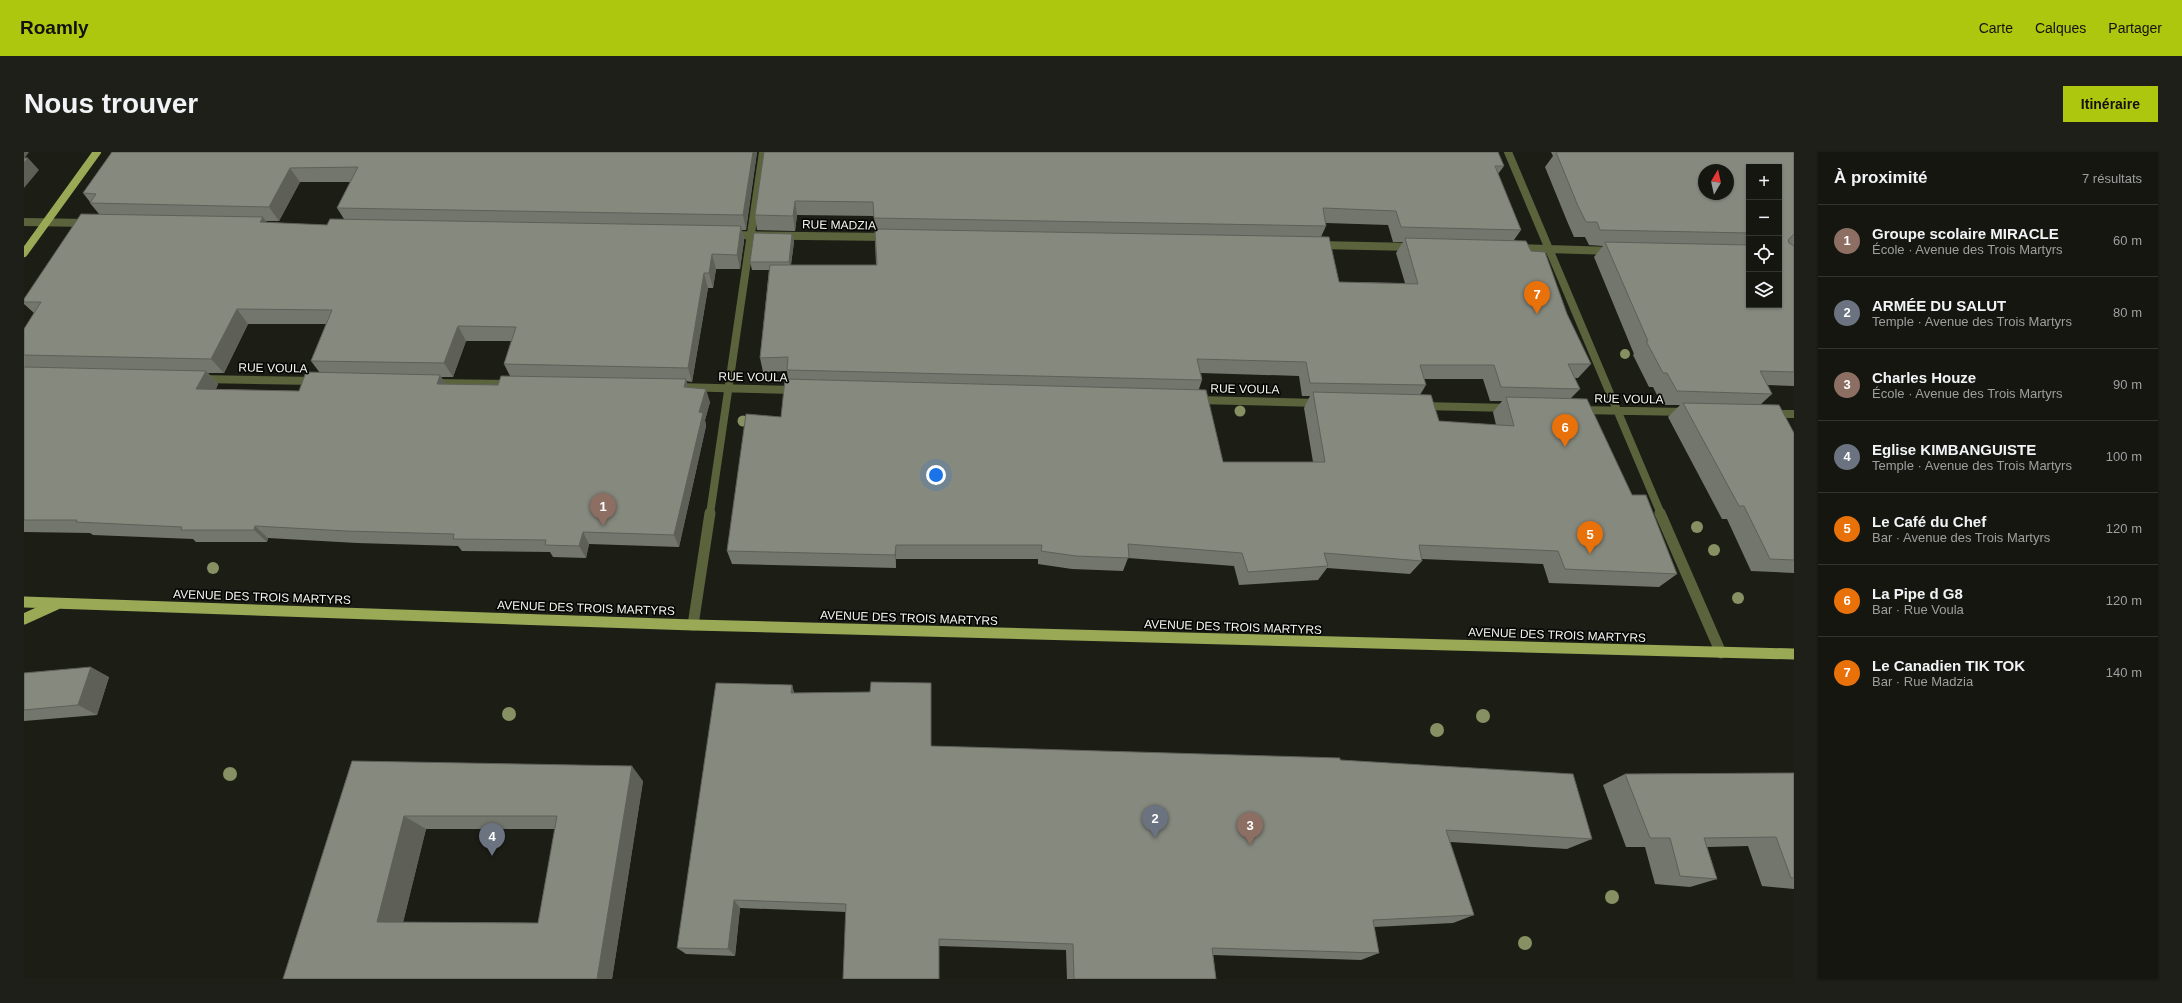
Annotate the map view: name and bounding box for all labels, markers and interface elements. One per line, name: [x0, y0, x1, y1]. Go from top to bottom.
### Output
text: Roamly: [20, 17, 89, 38]
text: Carte: [1979, 20, 2013, 36]
text: Calques: [2035, 20, 2086, 36]
text: Partager: [2108, 20, 2162, 36]
button: Itinéraire: [2063, 86, 2158, 122]
text: Nous trouver: [24, 88, 198, 119]
north arrow: [1698, 164, 1734, 200]
map controls: [1746, 164, 1782, 308]
button: +: [1746, 164, 1782, 200]
text: À proximité: [1834, 168, 1928, 187]
text: 7 résultats: [2082, 171, 2142, 186]
button: −: [1746, 200, 1782, 236]
street label: RUE MADZIA: [802, 217, 876, 233]
text: Groupe scolaire MIRACLE: [1872, 225, 2059, 242]
text: 1: [1843, 233, 1851, 248]
text: 60 m: [2113, 233, 2142, 248]
button: locate: [1746, 236, 1782, 272]
text: École · Avenue des Trois Martyrs: [1872, 242, 2063, 257]
button: layers: [1746, 272, 1782, 308]
pin: 7: [1524, 281, 1550, 314]
text: ARMÉE DU SALUT: [1872, 297, 2006, 314]
text: 2: [1843, 305, 1851, 320]
text: 80 m: [2113, 305, 2142, 320]
text: Temple · Avenue des Trois Martyrs: [1872, 314, 2072, 329]
street label: RUE VOULA: [238, 360, 308, 376]
street label: RUE VOULA: [718, 369, 788, 385]
text: Charles Houze: [1872, 369, 1976, 386]
text: 3: [1843, 377, 1851, 392]
text: 90 m: [2113, 377, 2142, 392]
street label: RUE VOULA: [1210, 381, 1280, 397]
text: École · Avenue des Trois Martyrs: [1872, 386, 2063, 401]
street label: RUE VOULA: [1594, 391, 1664, 407]
pin: 6: [1552, 414, 1578, 447]
text: Eglise KIMBANGUISTE: [1872, 441, 2036, 458]
text: 4: [1843, 449, 1851, 464]
text: 100 m: [2106, 449, 2142, 464]
text: Temple · Avenue des Trois Martyrs: [1872, 458, 2072, 473]
your location: [926, 465, 946, 485]
pin: 1: [590, 493, 616, 526]
text: Le Café du Chef: [1872, 513, 1986, 530]
pin: 5: [1577, 521, 1603, 554]
text: 5: [1843, 521, 1851, 536]
text: 120 m: [2106, 521, 2142, 536]
text: Bar · Avenue des Trois Martyrs: [1872, 530, 2050, 545]
text: La Pipe d G8: [1872, 585, 1963, 602]
street label: AVENUE DES TROIS MARTYRS: [173, 587, 351, 607]
text: 6: [1843, 593, 1851, 608]
text: 120 m: [2106, 593, 2142, 608]
street label: AVENUE DES TROIS MARTYRS: [497, 598, 675, 618]
text: Bar · Rue Voula: [1872, 602, 1964, 617]
street label: AVENUE DES TROIS MARTYRS: [820, 608, 998, 628]
street label: AVENUE DES TROIS MARTYRS: [1144, 617, 1322, 637]
street label: AVENUE DES TROIS MARTYRS: [1468, 625, 1646, 645]
text: Le Canadien TIK TOK: [1872, 657, 2025, 674]
text: 7: [1843, 665, 1851, 680]
text: 140 m: [2106, 665, 2142, 680]
text: Bar · Rue Madzia: [1872, 674, 1973, 689]
pin: 2: [1142, 805, 1168, 838]
pin: 3: [1237, 812, 1263, 845]
pin: 4: [479, 823, 505, 856]

